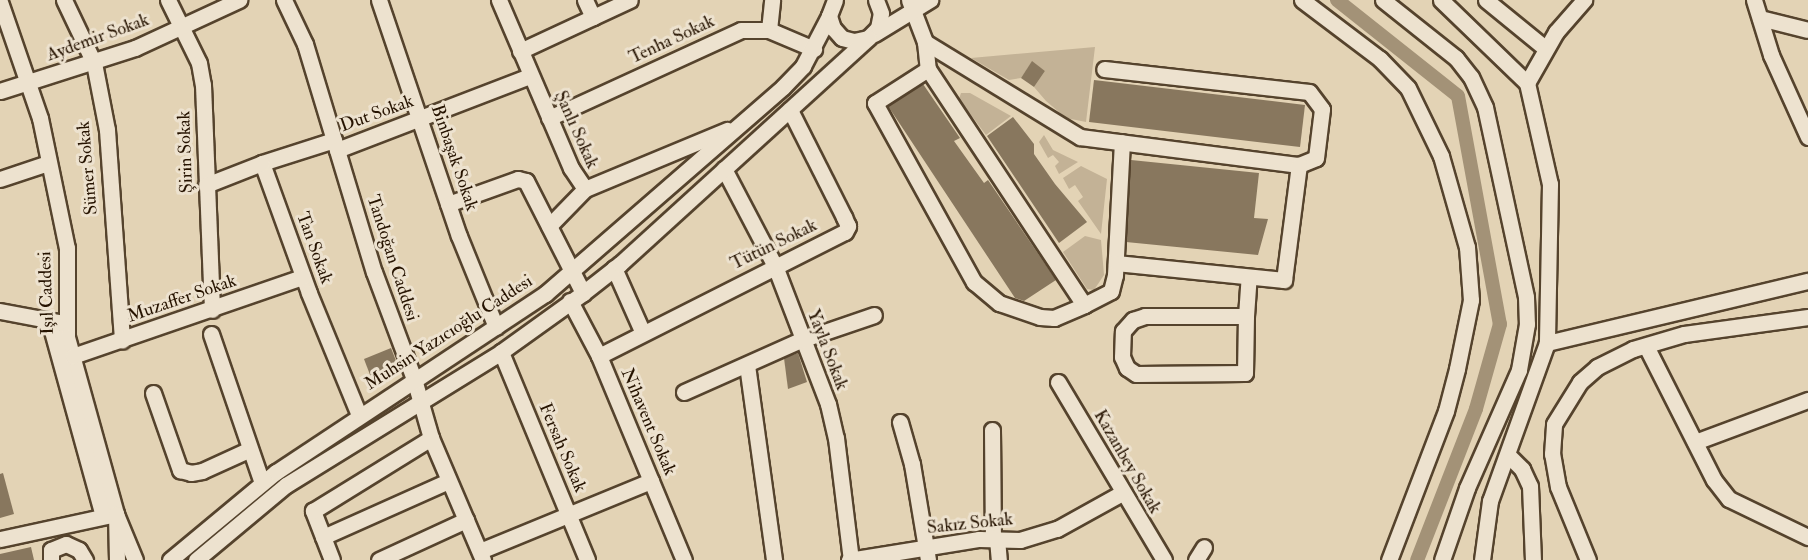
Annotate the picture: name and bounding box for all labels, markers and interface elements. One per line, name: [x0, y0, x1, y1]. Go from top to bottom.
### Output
street label: Aydemir Sokak: [44, 9, 152, 67]
street label: Tenha Sokak: [626, 11, 718, 69]
street label: Şanlı Sokak: [549, 88, 603, 172]
street label: Dut Sokak: [337, 91, 417, 137]
street label: Binbaşak Sokak: [426, 102, 482, 214]
street label: Şirin Sokak: [174, 110, 198, 194]
street label: Sümer Sokak: [73, 120, 103, 216]
street label: Tandoğan Caddesi: [361, 192, 423, 324]
street label: Tan Sokak: [291, 209, 337, 287]
street label: Tütün Sokak: [727, 215, 821, 275]
street label: Işıl Caddesi: [35, 251, 59, 335]
street label: Muzaffer Sokak: [125, 270, 239, 328]
street label: Muhsin Yazıcıoğlu Caddesi: [361, 271, 537, 395]
street label: Yayla Sokak: [802, 307, 852, 393]
street label: Nihavent Sokak: [616, 365, 680, 479]
street label: Fersah Sokak: [534, 400, 590, 496]
street label: Kazanbey Sokak: [1089, 406, 1165, 518]
street label: Sakız Sokak: [926, 509, 1014, 539]

